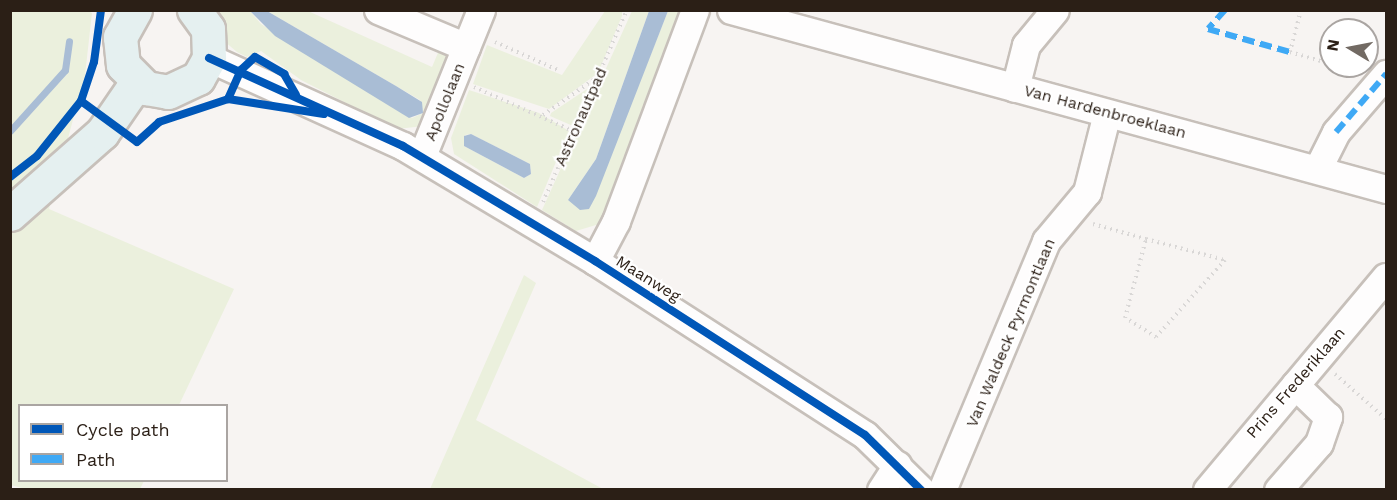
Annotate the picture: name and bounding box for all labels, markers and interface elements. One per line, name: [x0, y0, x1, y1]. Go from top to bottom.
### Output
north arrow: [1319, 18, 1379, 78]
text: N: [1322, 38, 1343, 53]
street label: Apollolaan: [421, 60, 469, 144]
street label: Astronautpad: [551, 65, 611, 169]
street label: Van Hardenbroeklaan: [1022, 81, 1188, 143]
street label: Van Waldeck Pyrmontlaan: [962, 235, 1060, 431]
street label: Maanweg: [612, 252, 684, 306]
street label: Prins Frederiklaan: [1243, 324, 1349, 442]
legend: [18, 404, 228, 482]
text: Cycle path: [76, 419, 170, 440]
text: Path: [76, 449, 116, 470]

